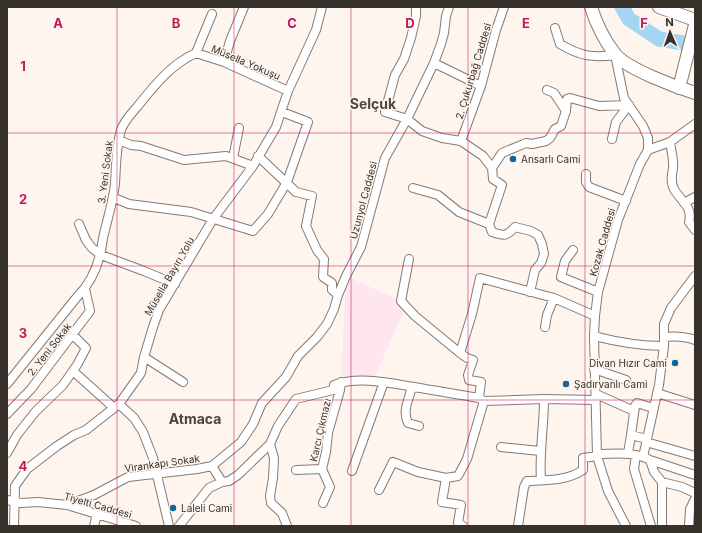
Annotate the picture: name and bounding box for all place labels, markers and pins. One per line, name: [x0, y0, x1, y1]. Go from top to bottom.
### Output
place label: Ansarlı Cami: [521, 153, 580, 165]
marker: Ansarlı Cami: [508, 154, 518, 164]
place label: Divan Hızır Cami: [589, 357, 667, 369]
marker: Divan Hızır Cami: [670, 358, 680, 368]
place label: Şadırvanlı Cami: [574, 378, 647, 390]
marker: Şadırvanlı Cami: [561, 379, 571, 389]
place label: Laleli Cami: [181, 502, 232, 514]
marker: Laleli Cami: [168, 503, 178, 513]

